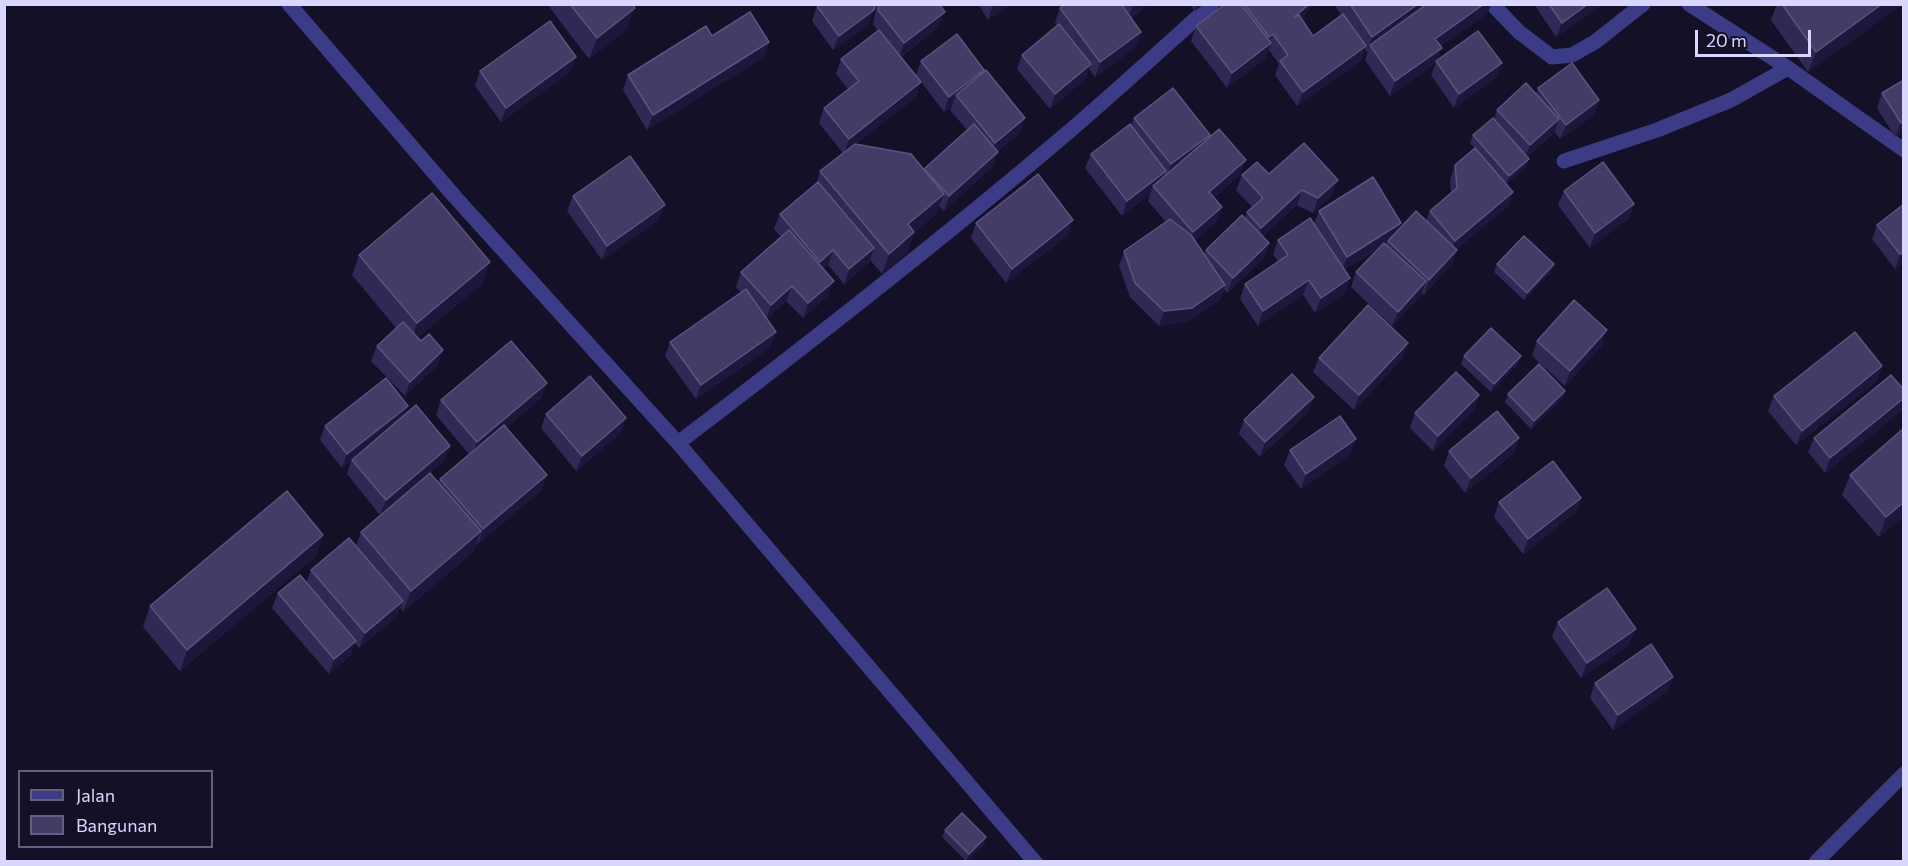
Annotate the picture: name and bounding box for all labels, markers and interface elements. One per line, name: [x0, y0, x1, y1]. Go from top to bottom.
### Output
scale bar: [1698, 18, 1814, 56]
text: 20 m: [1706, 29, 1747, 51]
legend: [18, 770, 213, 848]
text: Jalan: [76, 784, 115, 806]
text: Bangunan: [76, 814, 157, 836]

